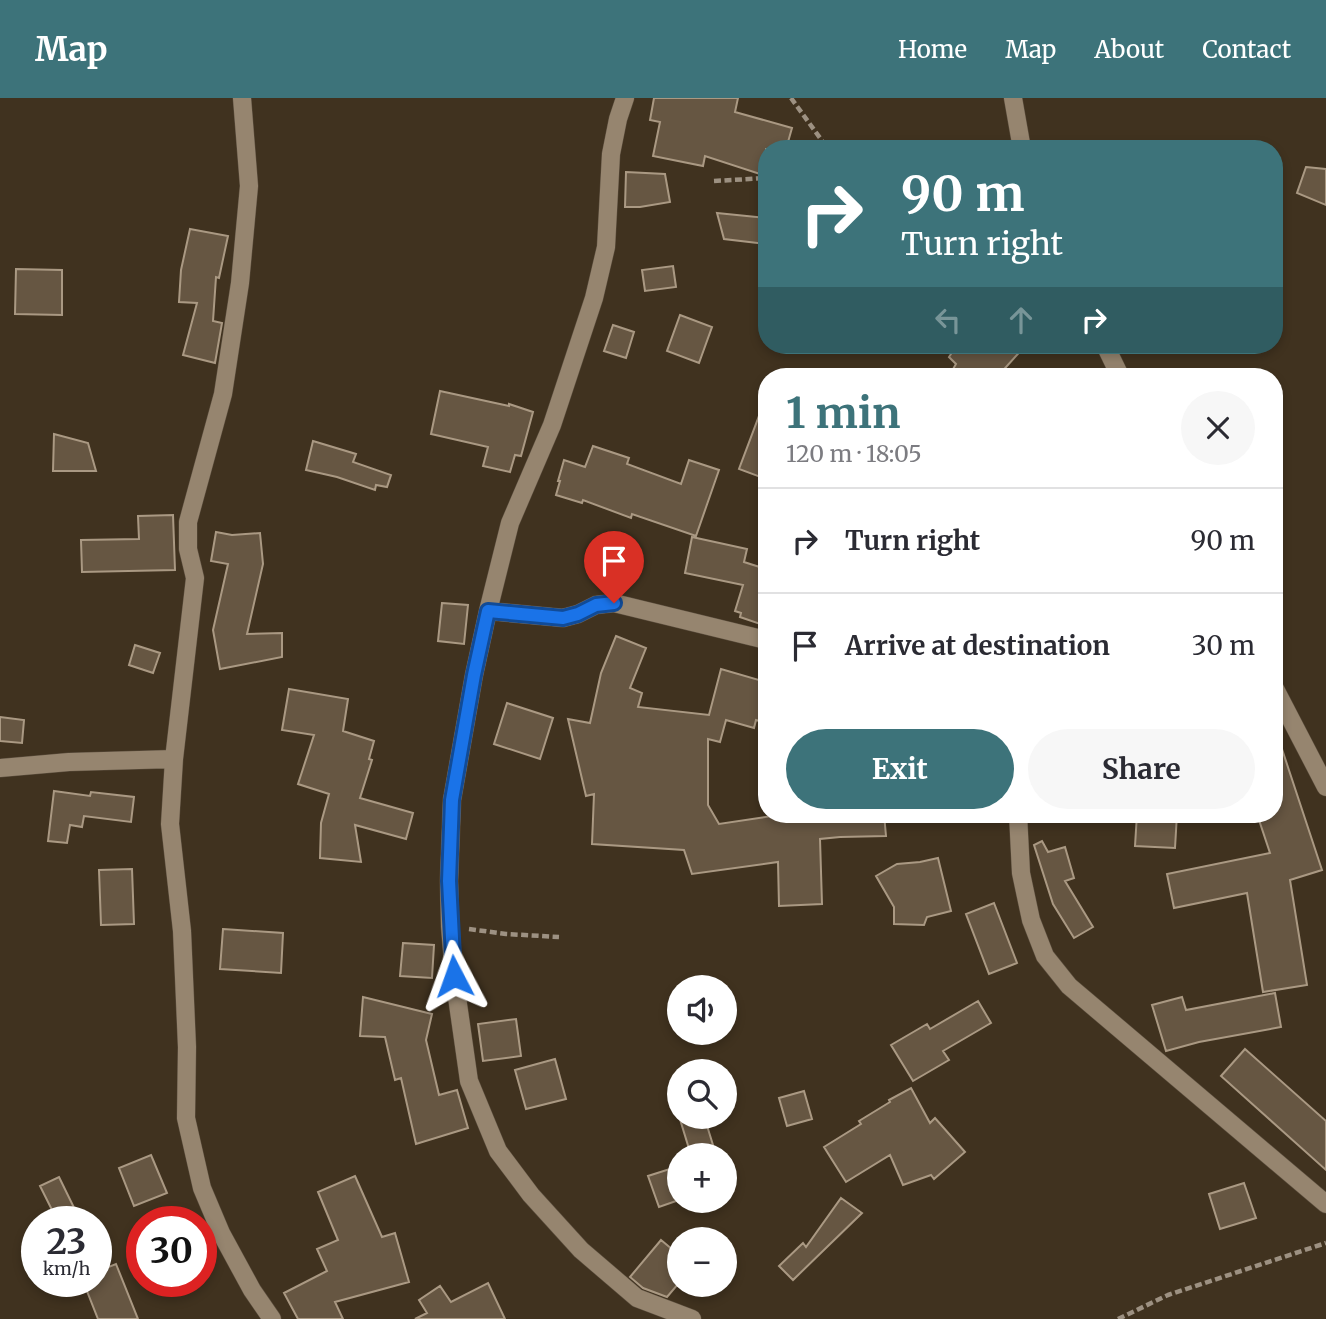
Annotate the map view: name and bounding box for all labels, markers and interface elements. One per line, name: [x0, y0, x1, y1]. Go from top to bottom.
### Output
text: Map: [35, 29, 108, 70]
text: Home: [898, 34, 967, 65]
text: Map: [1005, 34, 1056, 65]
text: About: [1094, 34, 1164, 65]
text: Contact: [1202, 34, 1291, 65]
text: 90 m: [901, 163, 1025, 224]
icon: right: [786, 168, 877, 259]
text: Turn right: [901, 224, 1063, 264]
icon: left: [929, 301, 967, 339]
icon: ahead: [1002, 301, 1040, 339]
icon: right: [1075, 301, 1113, 339]
text: 1 min: [786, 387, 900, 439]
button: close: [1181, 391, 1255, 465]
text: 120 m · 18:05: [786, 439, 922, 468]
icon: right: [786, 522, 824, 560]
text: Turn right: [845, 524, 980, 557]
text: 90 m: [1191, 524, 1255, 557]
pin: [584, 531, 644, 603]
icon: arrive: [595, 542, 633, 580]
icon: arrive: [786, 627, 824, 665]
text: Arrive at destination: [845, 629, 1110, 662]
text: 30 m: [1192, 629, 1255, 662]
button: Exit: [786, 729, 1014, 809]
button: Share: [1028, 729, 1255, 809]
position arrow: [417, 939, 491, 1013]
map controls: [667, 975, 737, 1297]
button: sound: [667, 975, 737, 1045]
button: search: [667, 1059, 737, 1129]
button: +: [667, 1143, 737, 1213]
speed limit sign: 30: [126, 1206, 217, 1297]
text: 23: [47, 1220, 86, 1264]
button: −: [667, 1227, 737, 1297]
text: km/h: [43, 1257, 90, 1280]

